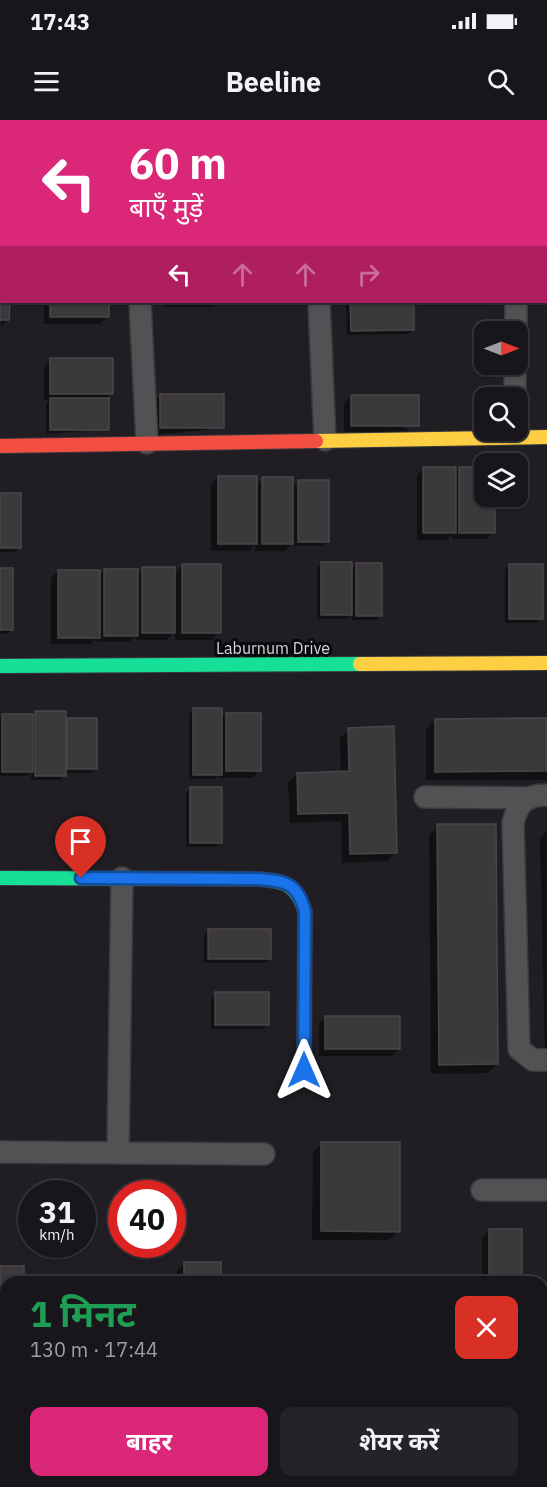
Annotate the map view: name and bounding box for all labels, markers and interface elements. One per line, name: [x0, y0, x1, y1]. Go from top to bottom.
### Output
text: 17:43: [30, 7, 90, 36]
text: Beeline: [226, 64, 321, 99]
icon: menu: [30, 65, 63, 98]
icon: search: [484, 65, 517, 98]
text: 60 m: [129, 136, 227, 191]
icon: left: [30, 144, 108, 222]
text: बाएँ मुड़ें: [129, 189, 203, 224]
icon: left: [163, 258, 196, 291]
icon: ahead: [226, 258, 259, 291]
icon: ahead: [289, 258, 322, 291]
icon: right: [352, 258, 385, 291]
north arrow: [474, 321, 528, 375]
map controls: [474, 321, 528, 507]
button: search: [474, 387, 528, 441]
button: layers: [474, 453, 528, 507]
street label: Laburnum Drive: [216, 638, 330, 658]
pin: [55, 816, 106, 878]
icon: arrive: [64, 825, 97, 858]
position arrow: [272, 1038, 336, 1102]
speed limit sign: 40: [108, 1180, 186, 1258]
text: 31: [39, 1192, 75, 1231]
text: km/h: [39, 1225, 75, 1244]
text: 1 मिनट: [30, 1290, 136, 1337]
button: close: [455, 1296, 518, 1359]
text: 130 m · 17:44: [30, 1336, 158, 1363]
button: बाहर: [30, 1407, 268, 1476]
button: शेयर करें: [280, 1407, 518, 1476]

